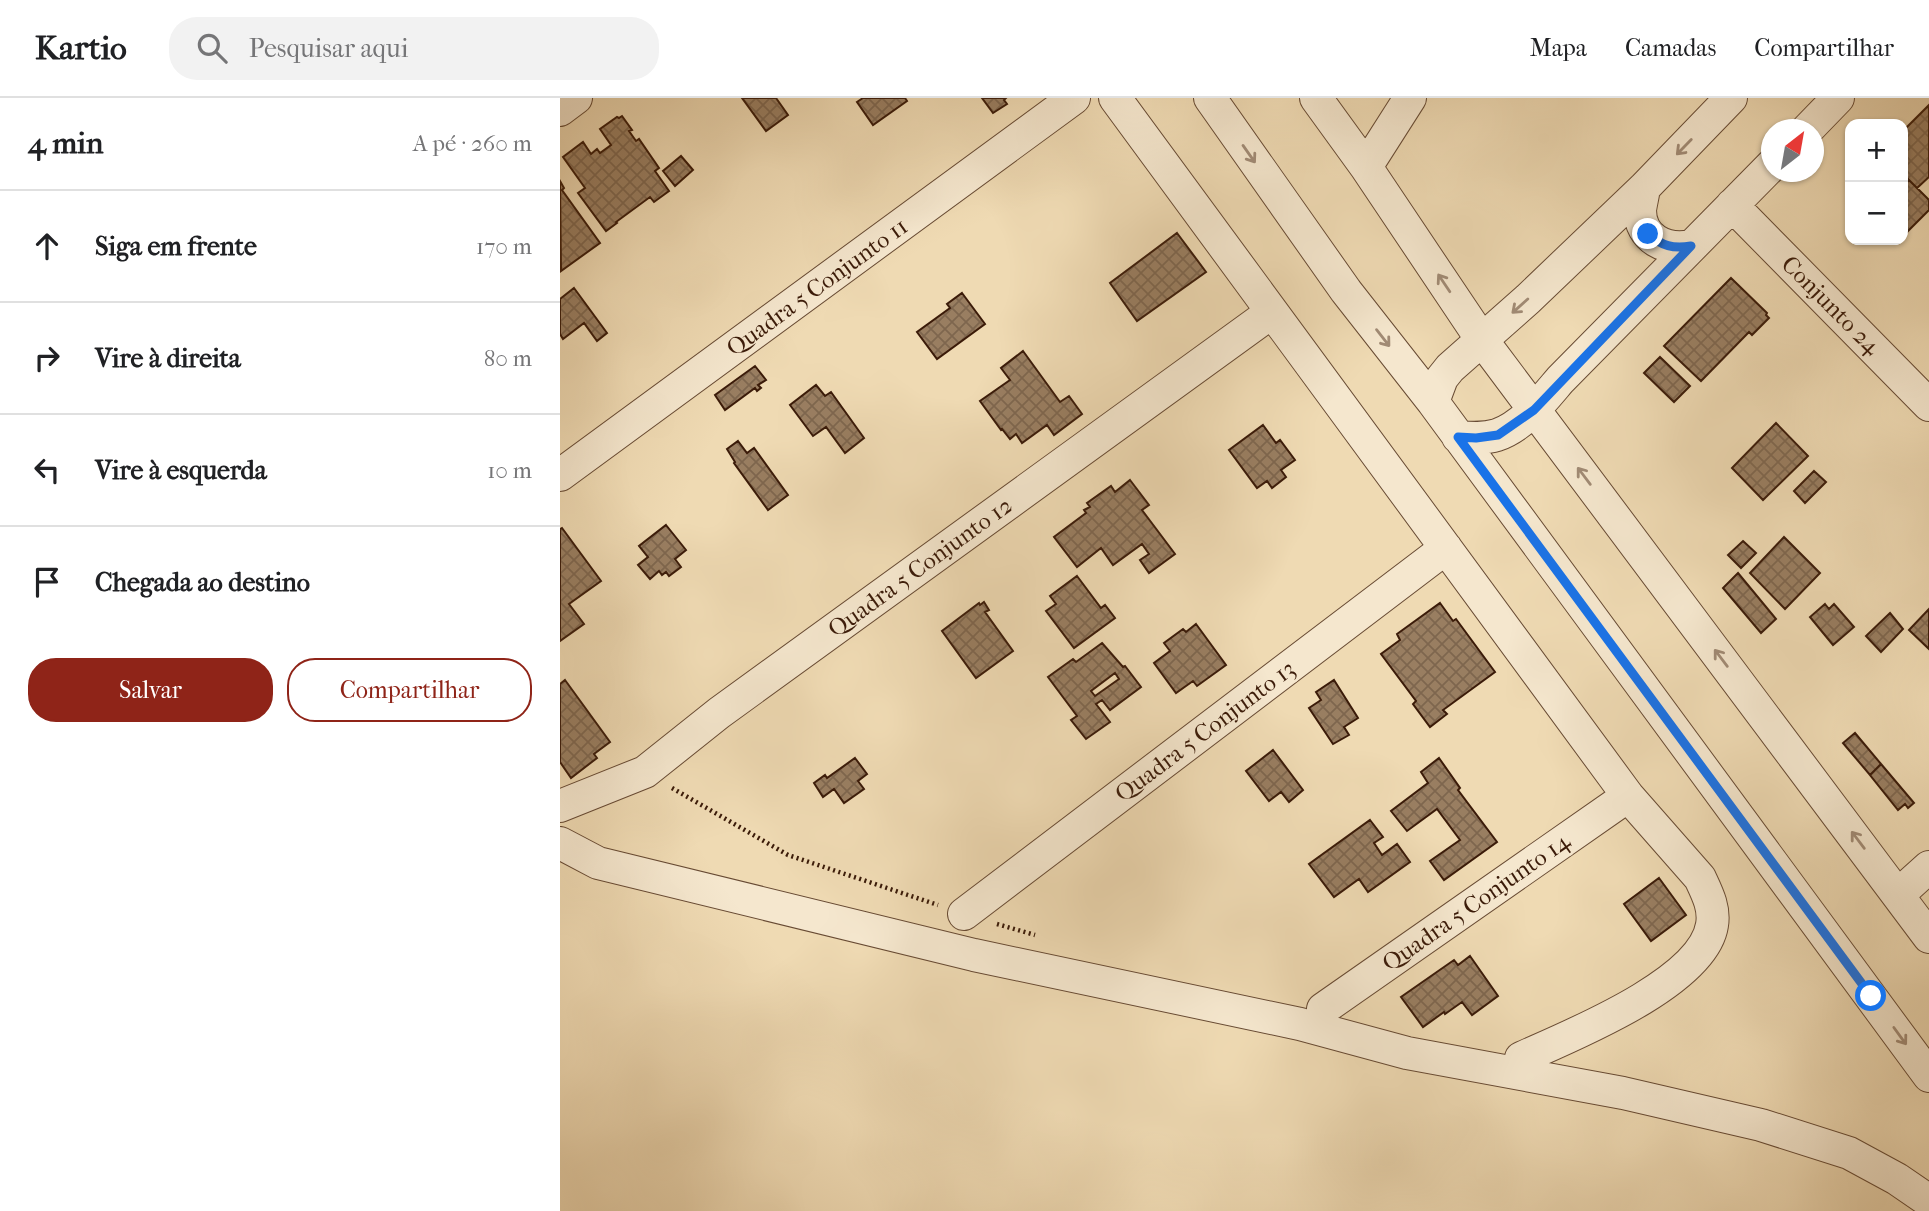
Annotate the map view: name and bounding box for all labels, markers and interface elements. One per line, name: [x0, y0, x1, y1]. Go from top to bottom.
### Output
search box: [169, 17, 659, 80]
text: Kartio: [35, 29, 127, 68]
icon: search: [193, 29, 231, 67]
text: Pesquisar aqui: [249, 33, 408, 64]
text: Mapa: [1530, 34, 1587, 62]
text: Camadas: [1625, 34, 1716, 62]
text: Compartilhar: [1754, 34, 1894, 62]
north arrow: [1761, 119, 1824, 182]
map controls: [1845, 119, 1908, 245]
button: +: [1845, 119, 1908, 182]
text: 4 min: [28, 126, 103, 161]
text: A pé · 260 m: [413, 130, 532, 157]
one-way arrow: [1675, 138, 1692, 155]
one-way arrow: [1242, 144, 1256, 163]
button: −: [1845, 182, 1908, 245]
street label: Quadra 5 Conjunto 11: [721, 212, 913, 362]
route end: [1632, 218, 1663, 249]
icon: ahead: [28, 227, 66, 265]
text: Siga em frente: [95, 231, 257, 262]
text: 170 m: [476, 233, 532, 260]
street label: Conjunto 24: [1776, 250, 1887, 361]
one-way arrow: [1437, 274, 1451, 293]
one-way arrow: [1512, 297, 1529, 314]
one-way arrow: [1375, 328, 1390, 347]
icon: right: [28, 339, 66, 377]
text: Vire à direita: [95, 343, 241, 374]
text: 80 m: [484, 345, 532, 372]
icon: left: [28, 451, 66, 489]
text: Vire à esquerda: [95, 455, 267, 486]
text: 10 m: [487, 457, 532, 484]
one-way arrow: [1577, 467, 1592, 486]
street label: Quadra 5 Conjunto 12: [823, 491, 1017, 643]
icon: arrive: [28, 563, 66, 601]
text: Chegada ao destino: [95, 567, 310, 598]
one-way arrow: [1714, 649, 1728, 668]
street label: Quadra 5 Conjunto 13: [1110, 654, 1300, 808]
button: Salvar: [28, 658, 273, 722]
button: Compartilhar: [287, 658, 532, 722]
street label: Quadra 5 Conjunto 14: [1377, 826, 1576, 977]
one-way arrow: [1850, 831, 1865, 850]
route start: [1855, 980, 1886, 1011]
one-way arrow: [1893, 1026, 1907, 1045]

